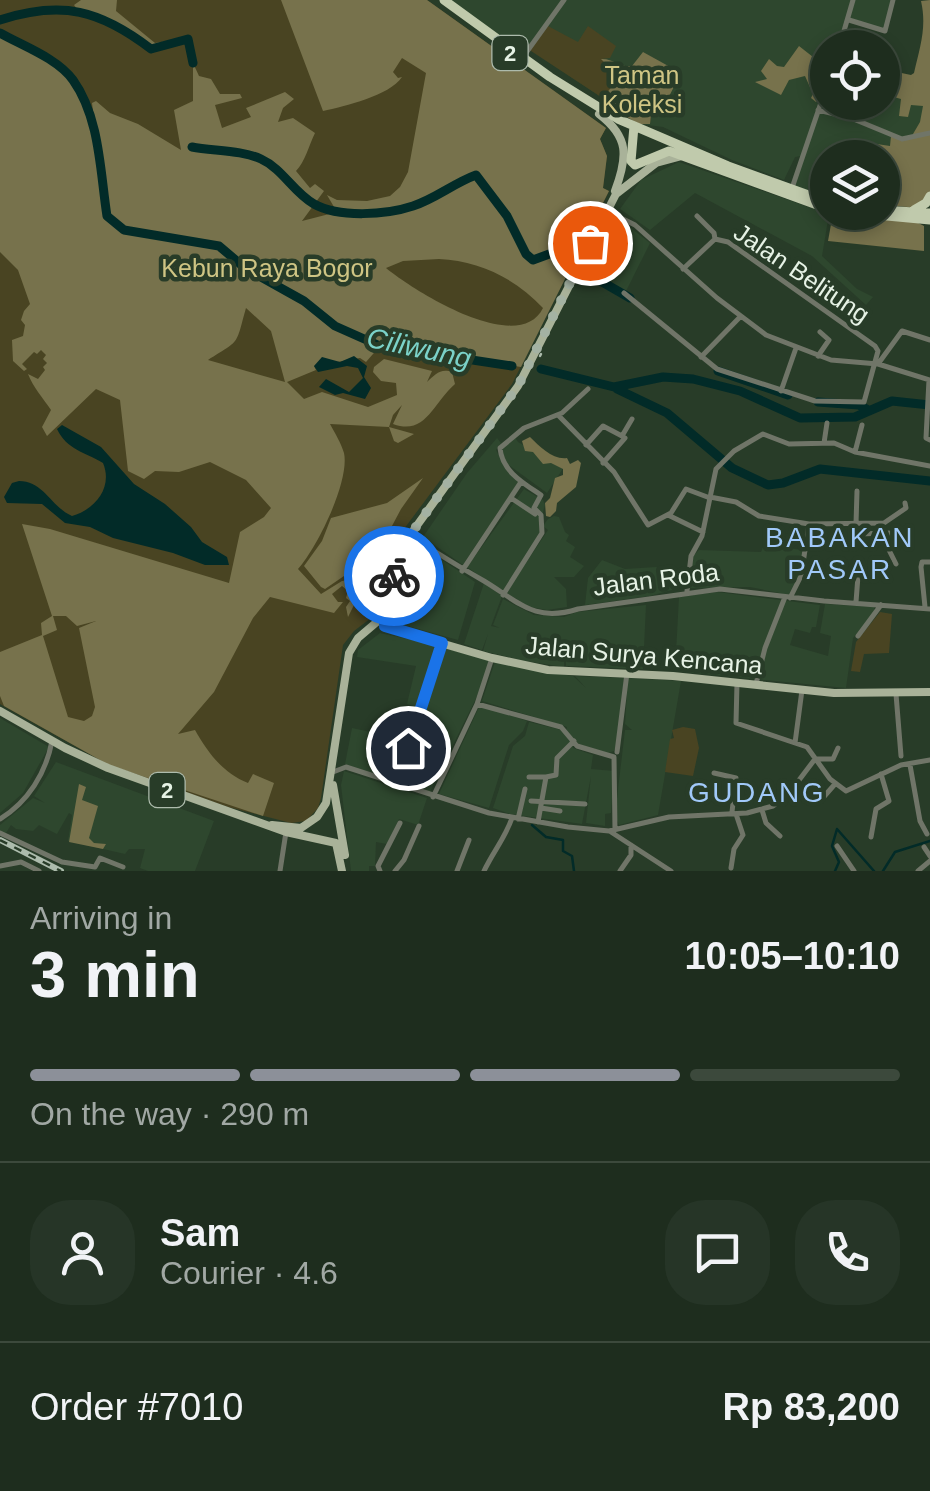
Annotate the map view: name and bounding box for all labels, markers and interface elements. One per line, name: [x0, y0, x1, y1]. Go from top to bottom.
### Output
map controls: [810, 30, 900, 230]
button: locate: [810, 30, 900, 120]
road number: 2: [492, 36, 528, 70]
park label: Taman Koleksi: [602, 61, 682, 118]
button: layers: [810, 140, 900, 230]
pin: [548, 201, 633, 286]
icon: bag: [563, 216, 618, 271]
street label: Jalan Belitung: [729, 217, 875, 329]
park label: Kebun Raya Bogor: [161, 254, 373, 282]
water label: Ciliwung: [364, 322, 474, 374]
district label: BABAKAN PASAR: [765, 522, 915, 585]
courier: [344, 526, 444, 626]
icon: bike: [367, 549, 422, 604]
street label: Jalan Roda: [592, 557, 721, 601]
street label: Jalan Surya Kencana: [524, 631, 764, 679]
pin: [366, 706, 451, 791]
icon: home: [381, 721, 436, 776]
road number: 2: [150, 773, 184, 807]
district label: GUDANG: [688, 777, 826, 808]
text: Arriving in: [30, 900, 172, 936]
text: 10:05–10:10: [684, 935, 900, 977]
text: 3 min: [30, 938, 200, 1011]
text: On the way · 290 m: [30, 1096, 309, 1132]
button: person: [30, 1200, 135, 1305]
button: chat: [665, 1200, 770, 1305]
button: phone: [795, 1200, 900, 1305]
text: Sam: [160, 1212, 240, 1254]
text: Courier · 4.6: [160, 1255, 338, 1291]
text: Order #7010: [30, 1386, 243, 1428]
text: Rp 83,200: [723, 1386, 900, 1428]

